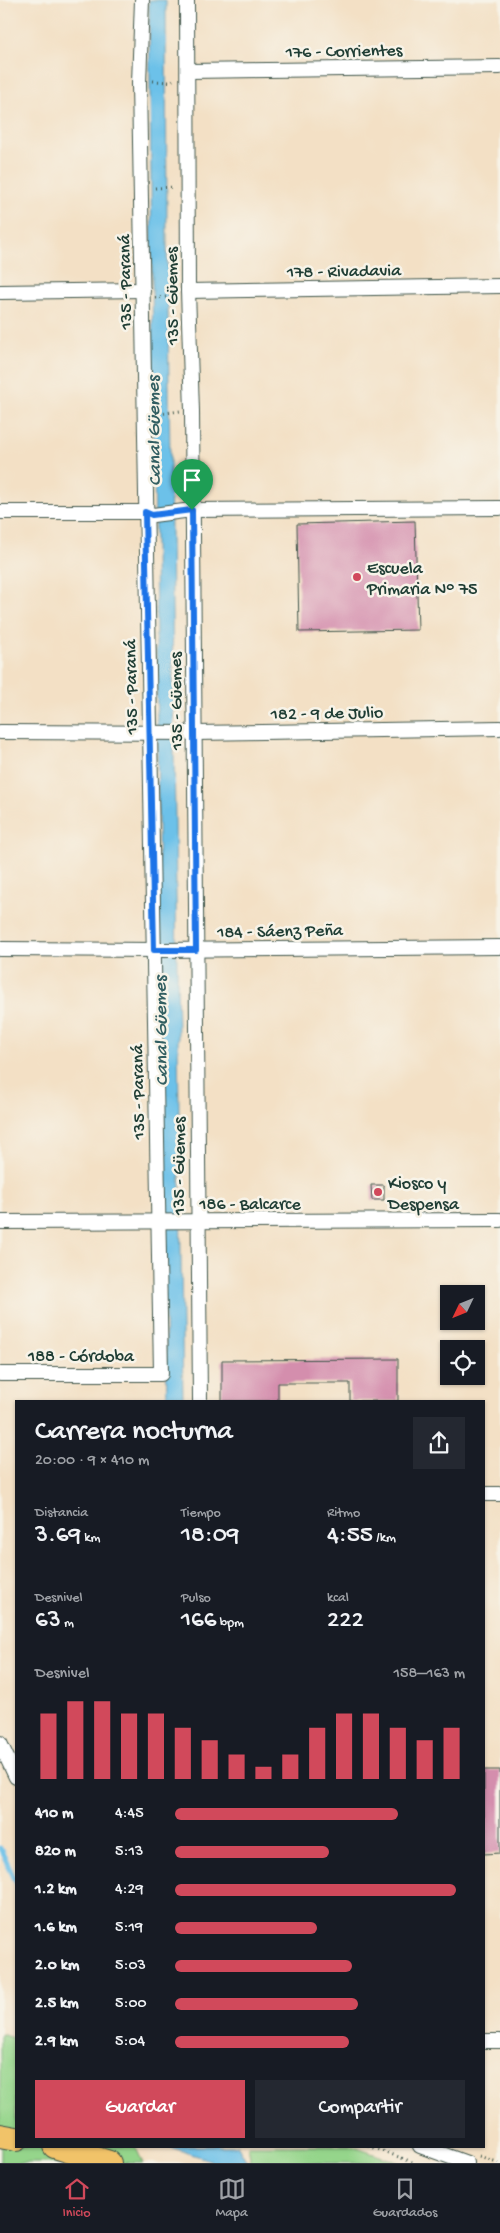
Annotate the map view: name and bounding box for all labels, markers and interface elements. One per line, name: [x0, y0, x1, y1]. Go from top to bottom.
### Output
street label: 176 - Corrientes: [284, 41, 404, 64]
street label: 135 - Paraná: [115, 233, 138, 331]
street label: 135 - Güemes: [162, 245, 185, 346]
street label: 178 - Rivadavia: [286, 261, 402, 284]
water label: Canal Güemes: [143, 374, 168, 486]
pin: [171, 459, 213, 510]
icon: arrive: [178, 466, 206, 494]
place label: Escuela Primaria N° 75: [366, 559, 477, 601]
marker: Escuela Primaria N° 75: [351, 571, 363, 583]
street label: 135 - Paraná: [121, 638, 144, 736]
street label: 135 - Güemes: [166, 650, 189, 751]
street label: 182 - 9 de Julio: [270, 703, 384, 726]
street label: 184 - Sáenz Peña: [216, 921, 344, 944]
water label: Canal Güemes: [150, 974, 175, 1086]
street label: 135 - Paraná: [128, 1043, 151, 1141]
street label: 135 - Güemes: [170, 1116, 191, 1216]
place label: Kiosco y Despensa: [387, 1174, 460, 1216]
marker: Kiosco y Despensa: [372, 1186, 384, 1198]
street label: 186 - Balcarce: [198, 1195, 301, 1216]
north arrow: [440, 1285, 485, 1330]
map controls: [440, 1285, 485, 1385]
button: locate: [440, 1340, 485, 1385]
street label: 188 - Córdoba: [27, 1347, 135, 1368]
text: Carrera nocturna: [35, 1416, 233, 1449]
button: share: [413, 1417, 465, 1469]
text: 20:00 · 9 × 410 m: [35, 1452, 149, 1471]
text: Distancia: [35, 1505, 88, 1522]
text: Tiempo: [181, 1505, 221, 1522]
text: Ritmo: [327, 1505, 360, 1522]
text: 3.69: [35, 1522, 81, 1551]
text: 18:09: [181, 1522, 239, 1551]
text: 4:55: [327, 1522, 373, 1551]
text: km: [81, 1530, 101, 1547]
text: /km: [373, 1530, 396, 1547]
text: Desnivel: [35, 1590, 83, 1607]
text: Pulso: [181, 1590, 211, 1607]
text: kcal: [327, 1590, 349, 1607]
text: 63: [35, 1607, 61, 1636]
text: 166: [181, 1607, 216, 1636]
text: 222: [327, 1607, 364, 1636]
text: m: [61, 1615, 74, 1632]
text: bpm: [216, 1615, 244, 1632]
text: Desnivel: [35, 1665, 89, 1684]
text: 158–163 m: [394, 1665, 465, 1684]
text: 410 m: [35, 1805, 73, 1824]
text: 4:45: [115, 1805, 144, 1824]
text: 820 m: [35, 1843, 76, 1862]
text: 5:13: [115, 1843, 143, 1862]
text: 1.2 km: [35, 1881, 77, 1900]
text: 4:29: [115, 1881, 143, 1900]
text: 1.6 km: [35, 1919, 77, 1938]
text: 5:19: [115, 1919, 143, 1938]
text: 2.0 km: [35, 1957, 79, 1976]
text: 5:03: [115, 1957, 146, 1976]
text: 2.5 km: [35, 1995, 79, 2014]
text: 5:00: [115, 1995, 147, 2014]
text: 2.9 km: [35, 2033, 78, 2052]
text: 5:04: [115, 2033, 145, 2052]
button: Guardar: [35, 2080, 245, 2138]
button: Compartir: [255, 2080, 465, 2138]
tab: Inicio: [63, 2175, 91, 2222]
tab: Mapa: [216, 2175, 248, 2222]
tab: Guardados: [373, 2175, 438, 2222]

